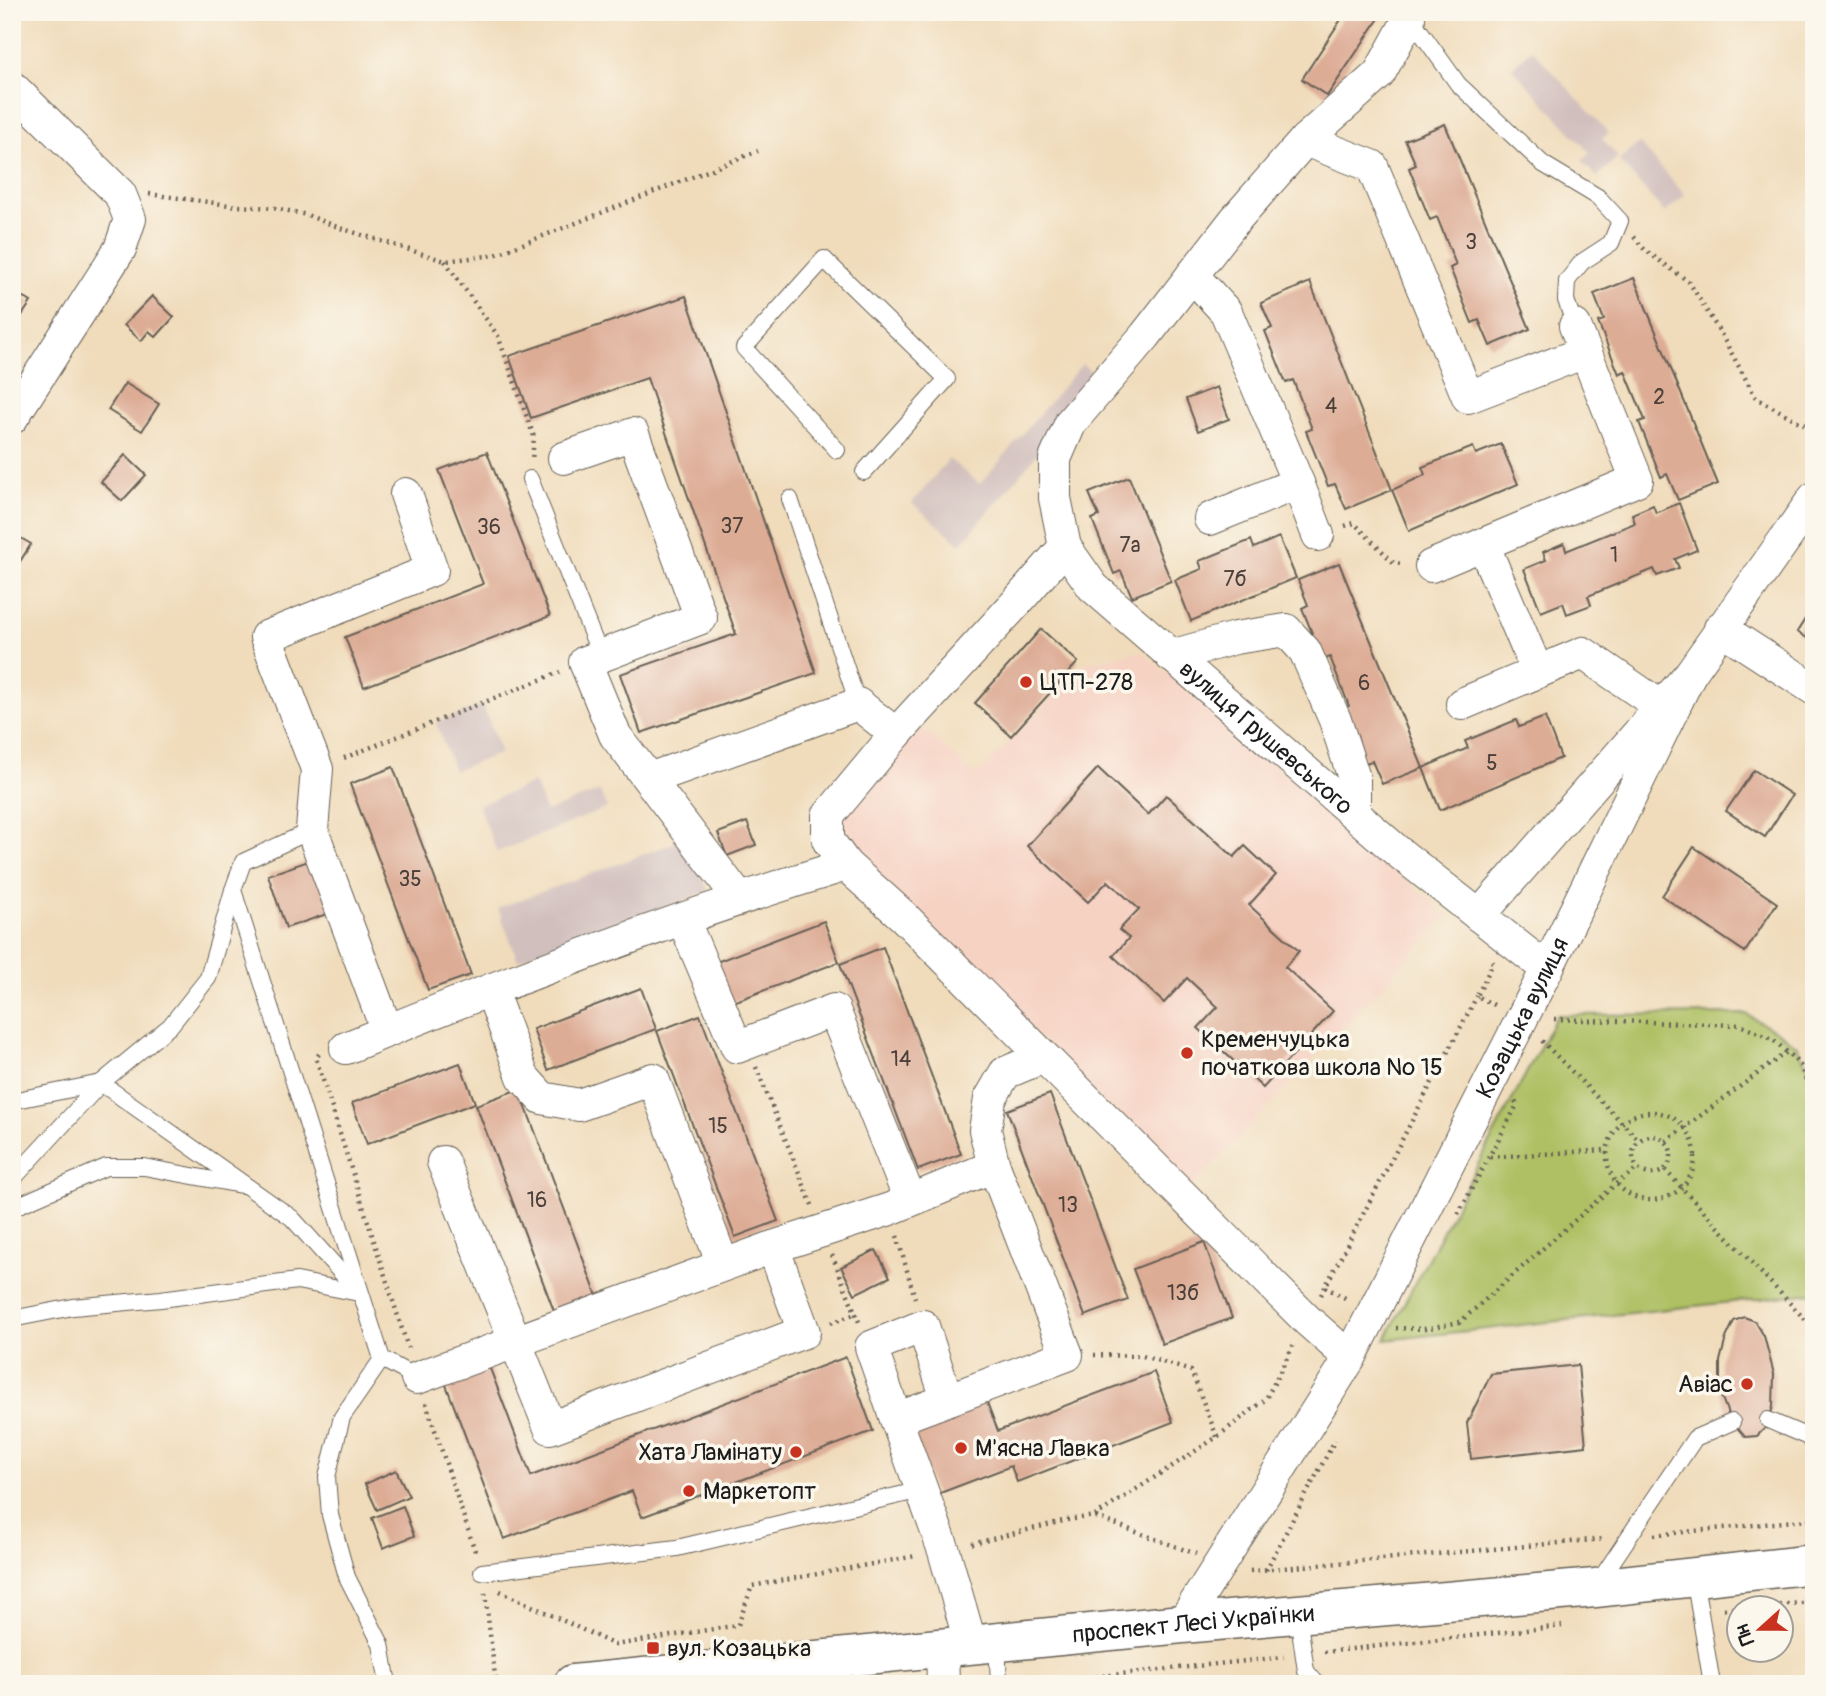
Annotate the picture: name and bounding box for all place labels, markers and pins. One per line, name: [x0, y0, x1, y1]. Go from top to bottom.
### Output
place label: ЦТП-278: [1040, 668, 1133, 697]
marker: ЦТП-278: [1018, 674, 1034, 690]
place label: Кременчуцька початкова школа № 15: [1201, 1025, 1443, 1082]
marker: Кременчуцька початкова школа № 15: [1179, 1045, 1195, 1061]
place label: Авіас: [1678, 1370, 1733, 1399]
marker: Авіас: [1739, 1376, 1755, 1392]
place label: М'ясна Лавка: [975, 1434, 1110, 1463]
place label: Хата Ламінату: [639, 1438, 782, 1467]
marker: М'ясна Лавка: [953, 1440, 969, 1456]
marker: Хата Ламінату: [788, 1444, 804, 1460]
place label: Маркетопт: [703, 1477, 816, 1506]
marker: Маркетопт: [681, 1483, 697, 1499]
place label: вул. Козацька: [667, 1634, 811, 1663]
marker: вул. Козацька: [645, 1640, 661, 1656]

